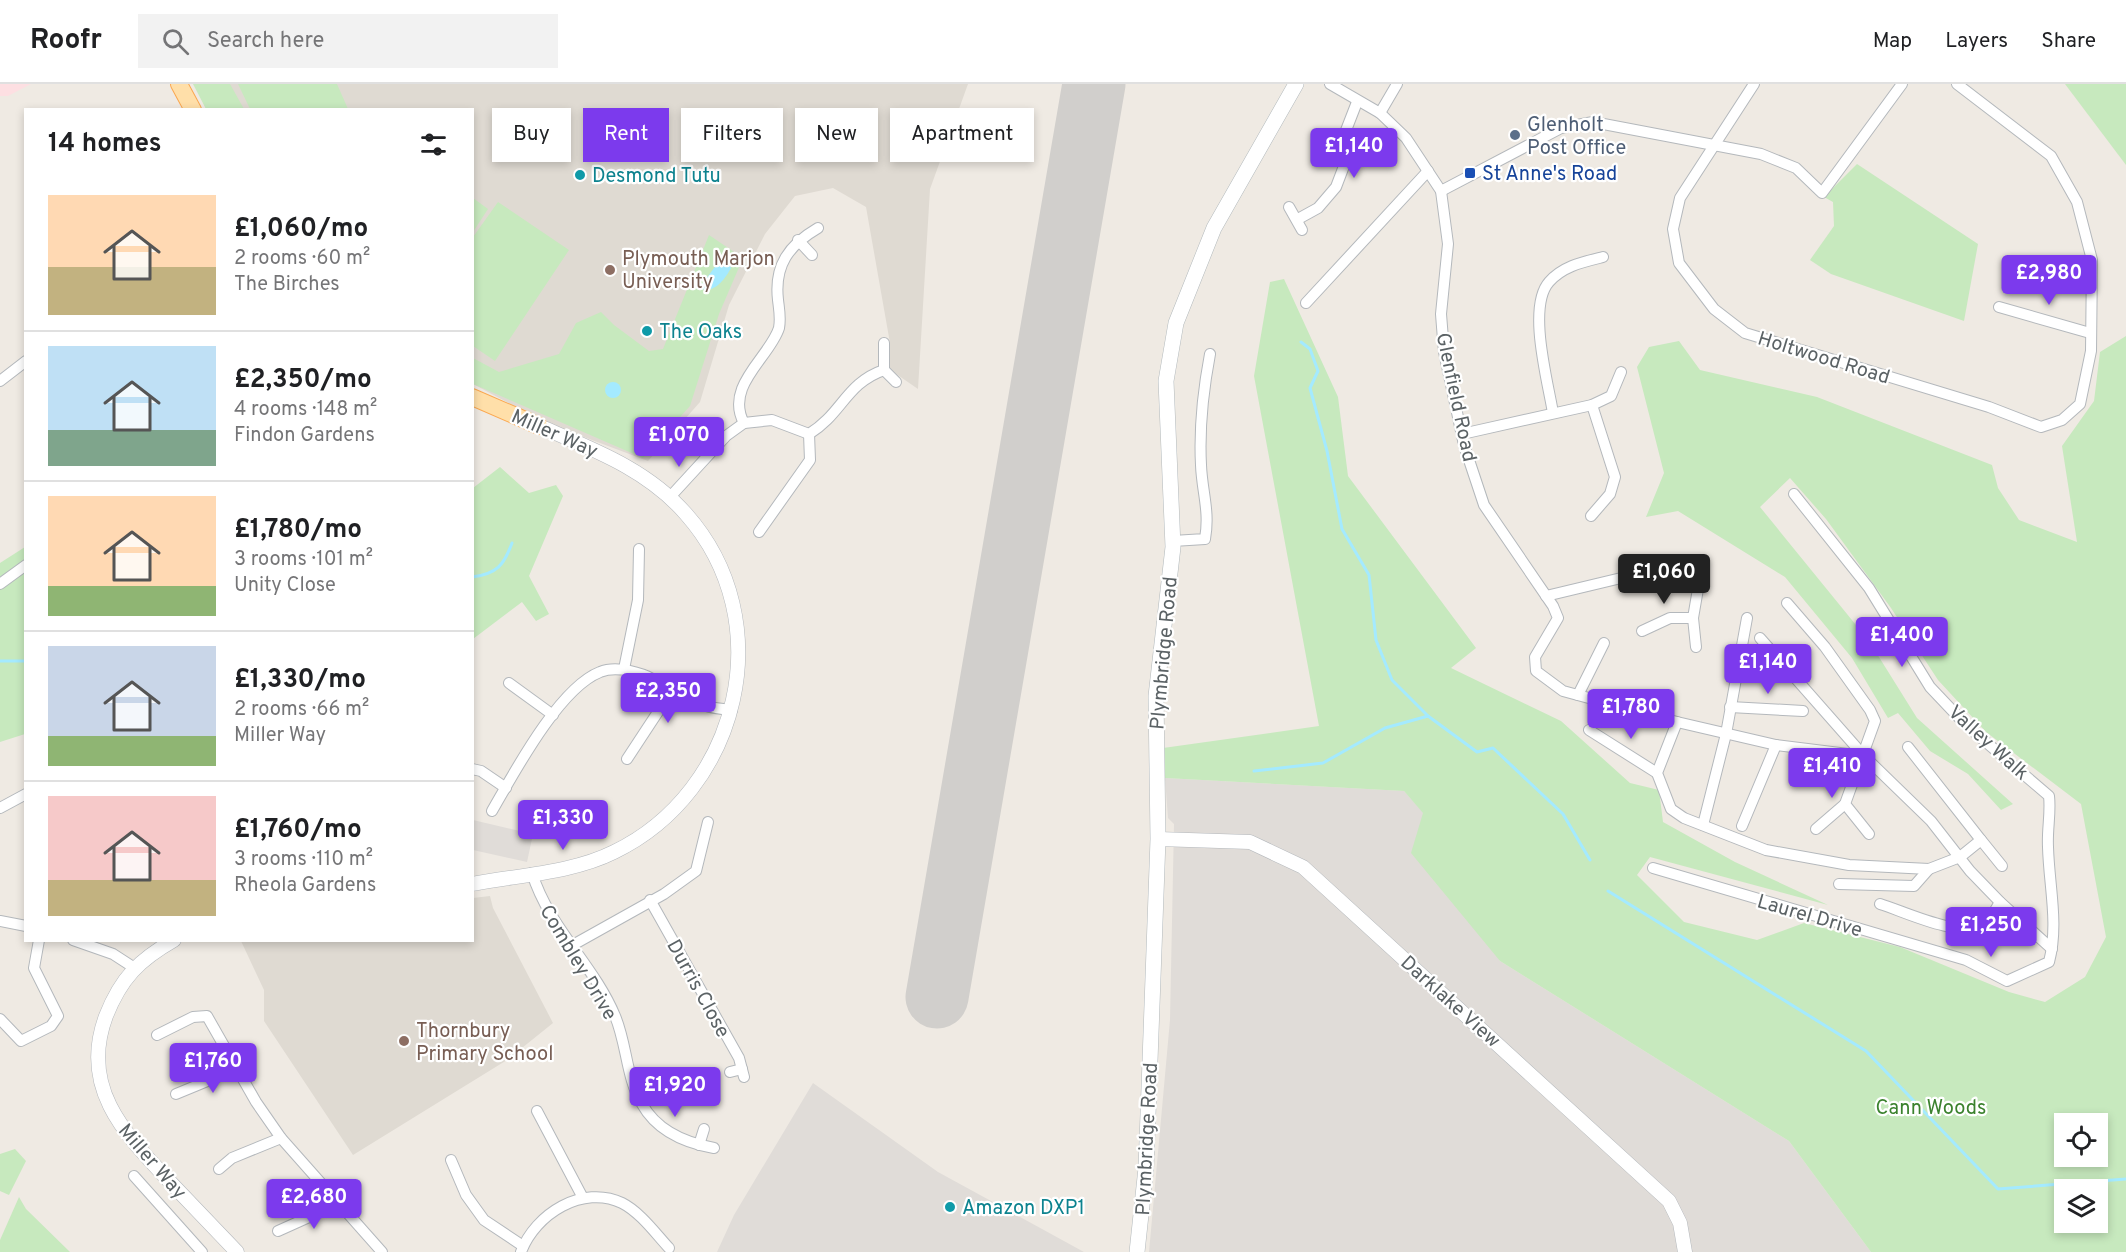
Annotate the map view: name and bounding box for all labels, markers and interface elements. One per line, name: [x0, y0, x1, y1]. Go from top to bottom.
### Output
search box: [138, 14, 558, 68]
text: Roofr: [30, 23, 102, 59]
icon: search: [159, 25, 192, 58]
text: Search here: [207, 28, 324, 55]
text: Map: [1873, 28, 1912, 55]
text: Layers: [1945, 28, 2008, 55]
text: Share: [2041, 28, 2096, 55]
chip: Buy: [492, 108, 571, 162]
chip: Rent: [583, 108, 669, 162]
chip: Filters: [681, 108, 783, 162]
chip: New: [795, 108, 878, 162]
chip: Apartment: [890, 108, 1034, 162]
place label: Glenholt Post Office: [1527, 113, 1626, 162]
text: 14 homes: [48, 128, 162, 161]
icon: filters: [417, 128, 450, 161]
pin: £1,140: [1305, 128, 1403, 179]
marker: Glenholt Post Office: [1508, 128, 1522, 142]
text: £1,140: [1324, 134, 1384, 160]
place label: St Anne's Road: [1482, 162, 1617, 188]
place label: Desmond Tutu: [592, 164, 721, 190]
marker: St Anne's Road: [1463, 166, 1477, 180]
marker: Desmond Tutu: [573, 168, 587, 182]
text: £1,060/mo: [234, 213, 368, 246]
icon: home: [96, 219, 168, 291]
text: 2 rooms · 60 m²: [234, 246, 370, 272]
place label: Plymouth Marjon University: [622, 247, 775, 296]
pin: £2,980: [2000, 255, 2098, 306]
text: £2,980: [2016, 261, 2083, 287]
marker: Plymouth Marjon University: [603, 263, 617, 277]
text: The Birches: [234, 272, 340, 298]
place label: The Oaks: [659, 320, 742, 346]
marker: The Oaks: [640, 324, 654, 338]
street label: Holtwood Road: [1754, 326, 1893, 391]
street label: Glenfield Road: [1429, 331, 1481, 464]
text: £2,350/mo: [234, 364, 372, 397]
icon: home: [96, 370, 168, 442]
text: 4 rooms · 148 m²: [234, 397, 377, 423]
street label: Miller Way: [507, 404, 602, 465]
pin: £1,070: [630, 417, 728, 468]
text: Findon Gardens: [234, 423, 375, 449]
text: £1,070: [648, 423, 710, 449]
text: £1,780/mo: [234, 514, 362, 547]
icon: home: [96, 520, 168, 592]
text: 3 rooms · 101 m²: [234, 547, 373, 573]
pin: £1,060: [1615, 554, 1713, 605]
text: £1,060: [1632, 560, 1696, 586]
text: Unity Close: [234, 573, 336, 599]
street label: Plymbridge Road: [1145, 576, 1185, 731]
pin: £1,400: [1853, 617, 1951, 668]
text: £1,400: [1870, 623, 1934, 649]
pin: £1,140: [1719, 644, 1817, 695]
text: £1,140: [1738, 650, 1798, 676]
text: £1,330/mo: [234, 664, 366, 697]
icon: home: [96, 670, 168, 742]
pin: £2,350: [619, 673, 717, 724]
text: £2,350: [635, 679, 701, 705]
pin: £1,780: [1582, 689, 1680, 740]
text: £1,780: [1601, 695, 1661, 721]
text: 2 rooms · 66 m²: [234, 697, 369, 723]
street label: Valley Walk: [1942, 700, 2034, 787]
text: Miller Way: [234, 723, 326, 749]
pin: £1,410: [1783, 748, 1881, 799]
text: £1,410: [1802, 754, 1862, 780]
pin: £1,330: [514, 800, 612, 851]
text: £1,330: [532, 806, 594, 832]
text: £1,760/mo: [234, 814, 362, 847]
icon: home: [96, 820, 168, 892]
text: 3 rooms · 110 m²: [234, 847, 373, 873]
text: Rheola Gardens: [234, 873, 376, 899]
street label: Laurel Drive: [1754, 889, 1865, 944]
street label: Combley Drive: [533, 900, 622, 1026]
pin: £1,250: [1942, 907, 2040, 958]
text: £1,250: [1960, 913, 2022, 939]
street label: Durris Close: [660, 935, 735, 1043]
street label: Darklake View: [1394, 951, 1505, 1054]
place label: Thornbury Primary School: [416, 1019, 553, 1068]
marker: Thornbury Primary School: [397, 1034, 411, 1048]
pin: £1,760: [164, 1043, 262, 1094]
text: £1,760: [184, 1049, 242, 1075]
street label: Plymbridge Road: [1131, 1062, 1165, 1216]
pin: £1,920: [626, 1067, 724, 1118]
text: £1,920: [644, 1073, 706, 1099]
park label: Cann Woods: [1876, 1096, 1986, 1122]
map controls: [2054, 1113, 2108, 1233]
button: locate: [2054, 1113, 2108, 1167]
street label: Miller Way: [111, 1119, 191, 1206]
pin: £2,680: [265, 1179, 363, 1230]
button: layers: [2054, 1179, 2108, 1233]
text: £2,680: [281, 1185, 348, 1211]
place label: Amazon DXP1: [962, 1196, 1085, 1222]
marker: Amazon DXP1: [943, 1200, 957, 1214]

